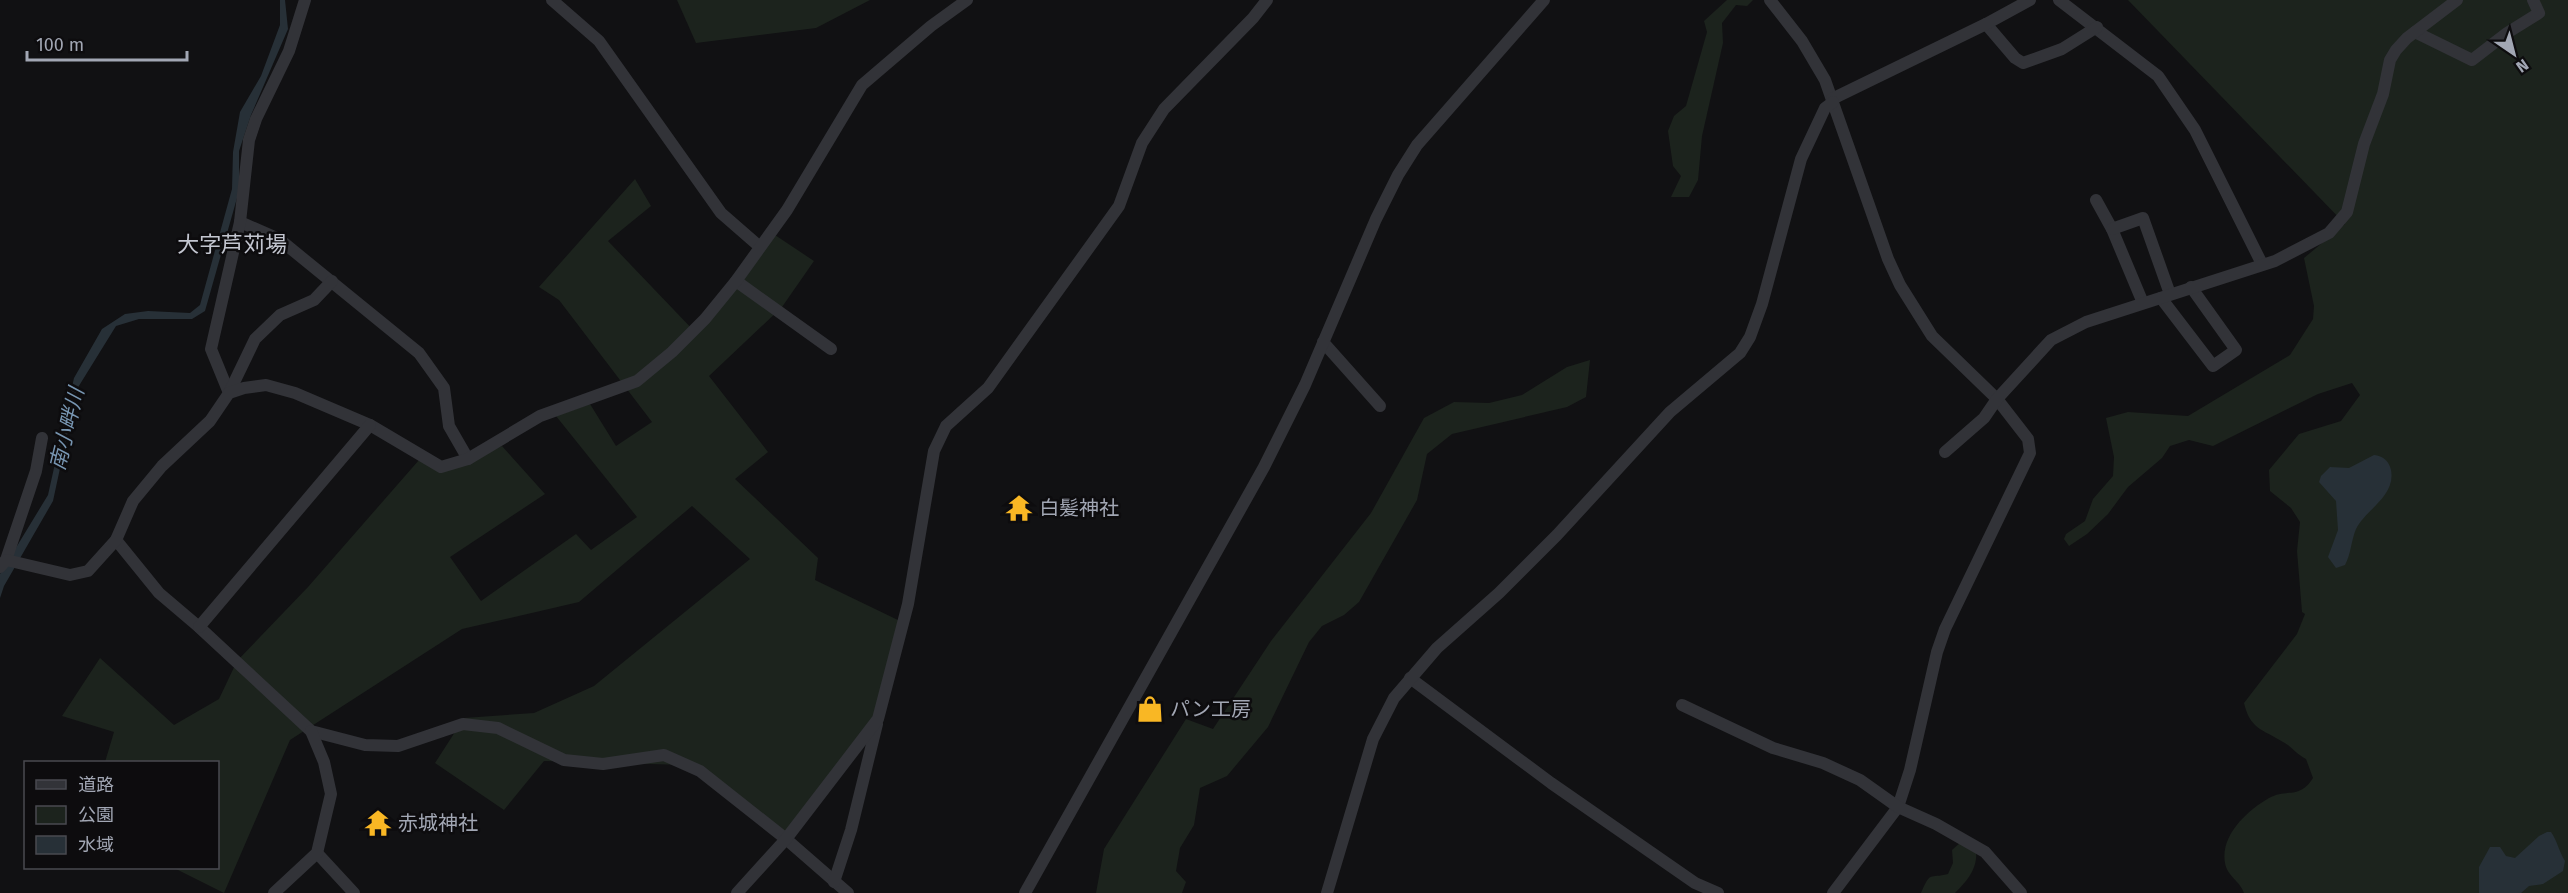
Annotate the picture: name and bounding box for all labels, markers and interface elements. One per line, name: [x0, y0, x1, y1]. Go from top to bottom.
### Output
scale bar: [27, 24, 188, 62]
north arrow: [2484, 24, 2544, 84]
text: 100 m: [36, 34, 84, 56]
text: N: [2513, 55, 2532, 77]
district label: 大字芦苅場: [177, 231, 287, 258]
water label: 南小畔川: [44, 383, 90, 473]
temple icon: 白髪神社: [1004, 493, 1034, 523]
place label: 白髪神社: [1039, 496, 1119, 520]
shop icon: パン工房: [1135, 694, 1165, 724]
place label: パン工房: [1170, 697, 1251, 721]
legend: [24, 761, 219, 869]
text: 道路: [78, 774, 114, 796]
text: 公園: [78, 804, 114, 826]
temple icon: 赤城神社: [363, 808, 393, 838]
place label: 赤城神社: [398, 811, 478, 835]
text: 水域: [78, 834, 114, 856]

